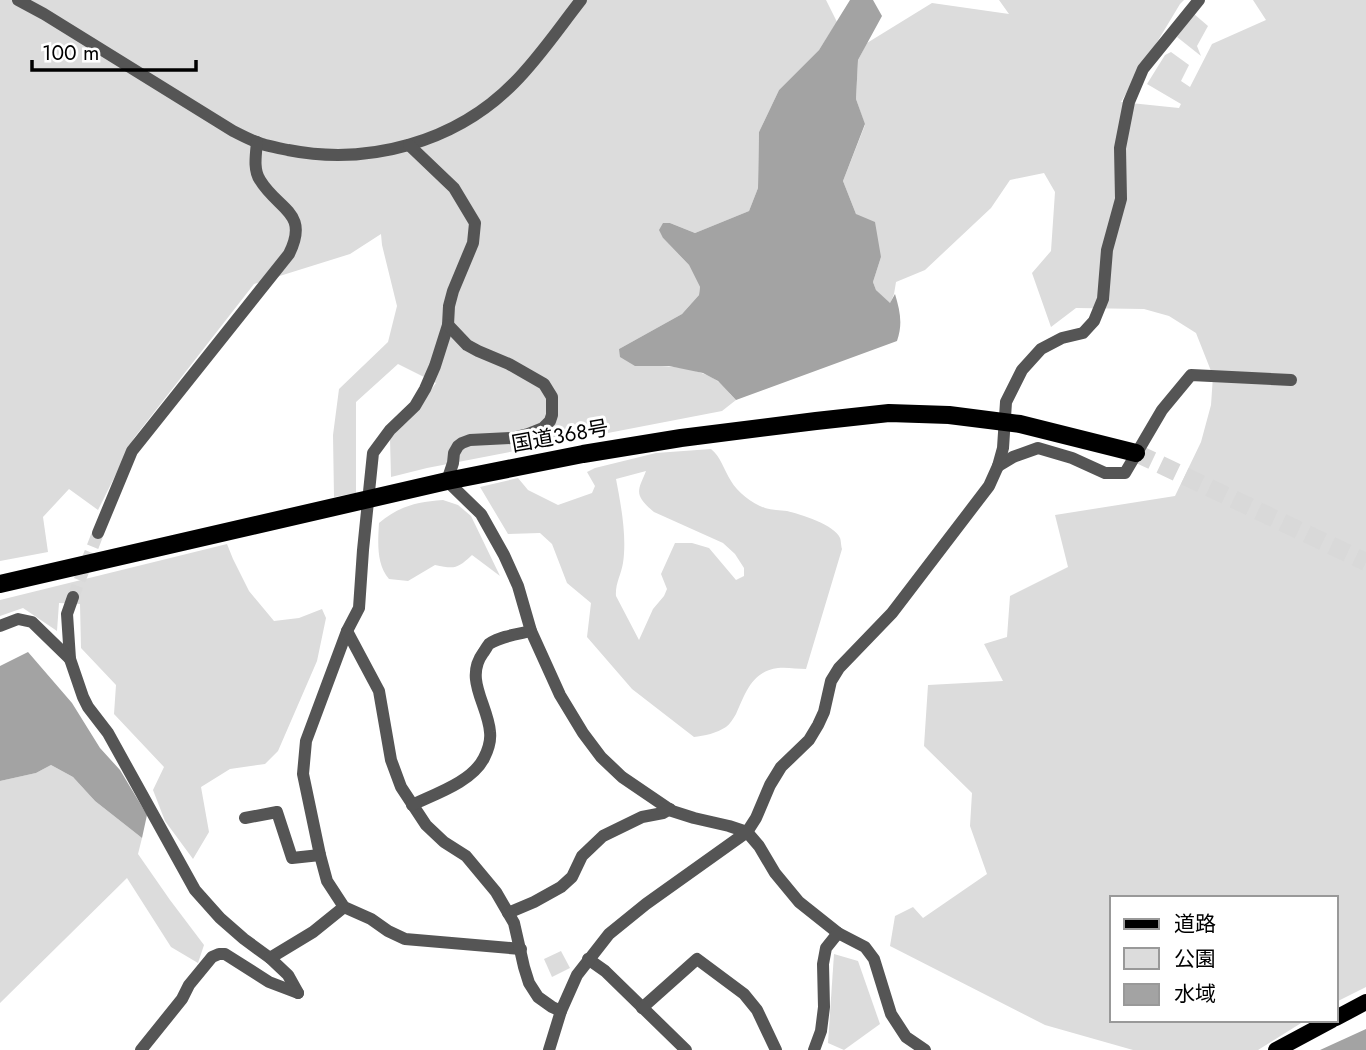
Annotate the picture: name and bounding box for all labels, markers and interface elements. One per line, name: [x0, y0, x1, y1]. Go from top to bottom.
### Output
scale bar: [32, 28, 196, 72]
text: 100 m: [42, 38, 99, 68]
street label: 国道368号: [509, 413, 611, 459]
legend: [1110, 896, 1338, 1022]
text: 道路: [1174, 909, 1216, 939]
text: 公園: [1174, 944, 1216, 974]
text: 水域: [1174, 979, 1216, 1009]

